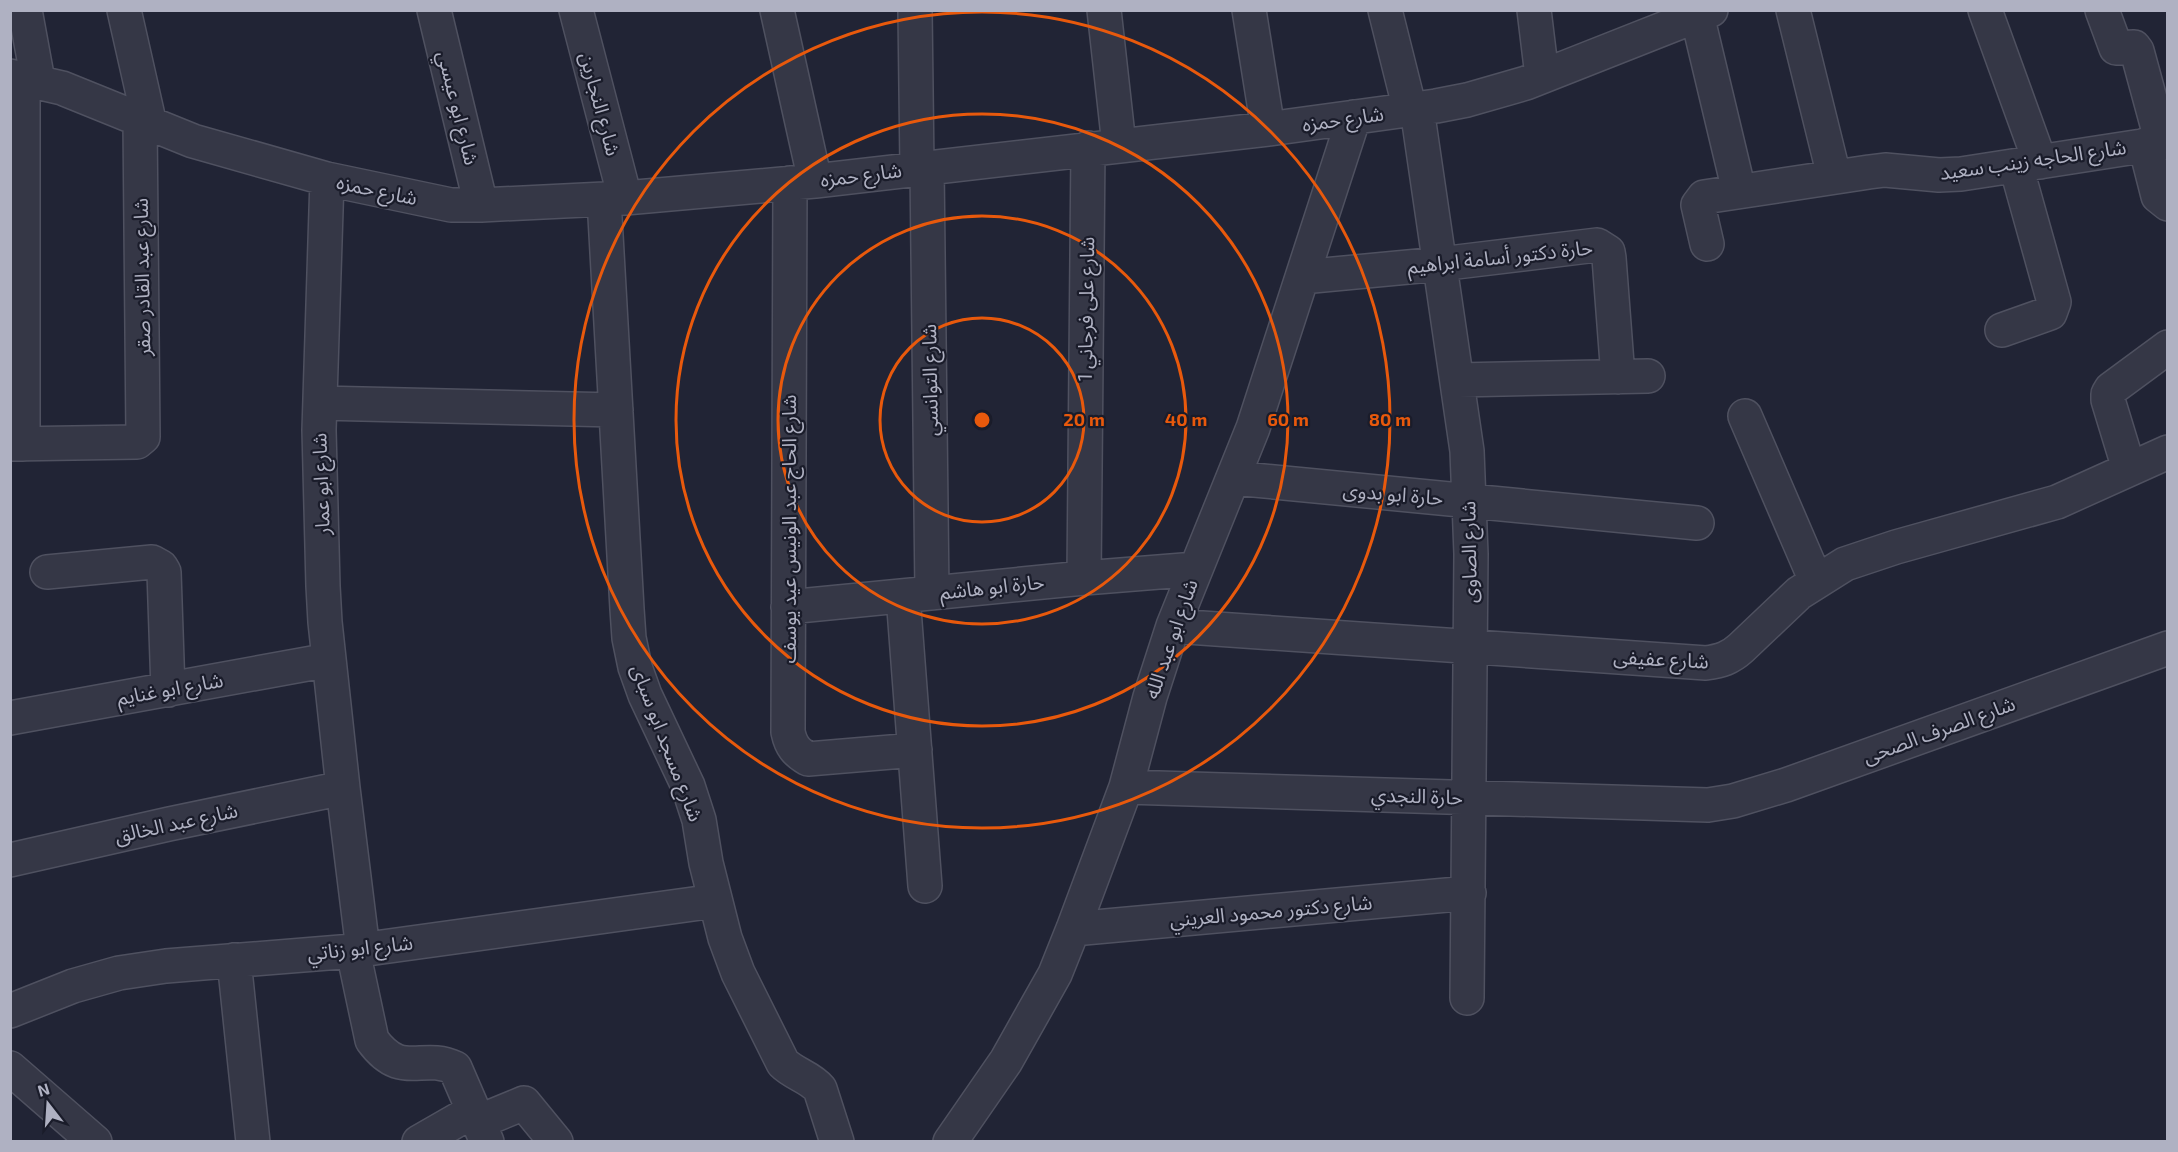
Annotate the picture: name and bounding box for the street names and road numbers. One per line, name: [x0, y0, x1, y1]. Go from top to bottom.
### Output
street label: شارع ابو عيسي: [429, 48, 485, 168]
street label: شارع النجارين: [572, 49, 626, 159]
street label: شارع حمزه: [1301, 100, 1386, 140]
street label: شارع الحاجه زينب سعيد: [1938, 134, 2128, 188]
street label: شارع حمزه: [819, 157, 904, 195]
street label: شارع حمزه: [334, 169, 420, 213]
street label: شارع عبد القادر صقر: [128, 198, 158, 357]
street label: حارة دكتور أسامة ابراهيم: [1406, 234, 1594, 282]
street label: شارع على فرجاني 1: [1072, 236, 1103, 382]
street label: شارع التوانسي: [916, 324, 947, 436]
street label: شارع الحاج عبد الونيس عيد يوسف: [776, 395, 804, 663]
street label: شارع ابو عمار: [306, 432, 338, 537]
street label: حارة ابو بدوى: [1342, 477, 1444, 510]
street label: شارع الصاوى: [1455, 501, 1485, 603]
street label: حارة ابو هاشم: [938, 569, 1046, 607]
street label: شارع ابو عبد الله: [1138, 576, 1206, 703]
street label: شارع عفيفى: [1613, 644, 1709, 676]
street label: شارع مسجد ابو سباى: [623, 661, 709, 826]
street label: شارع ابو غنايم: [115, 667, 226, 713]
street label: شارع الصرف الصحى: [1859, 690, 2019, 771]
street label: حارة النجدي: [1370, 781, 1463, 813]
street label: شارع عبد الخالق: [112, 797, 240, 851]
street label: شارع دكتور محمود العريني: [1169, 889, 1374, 935]
street label: شارع ابو زناتي: [306, 930, 414, 969]

